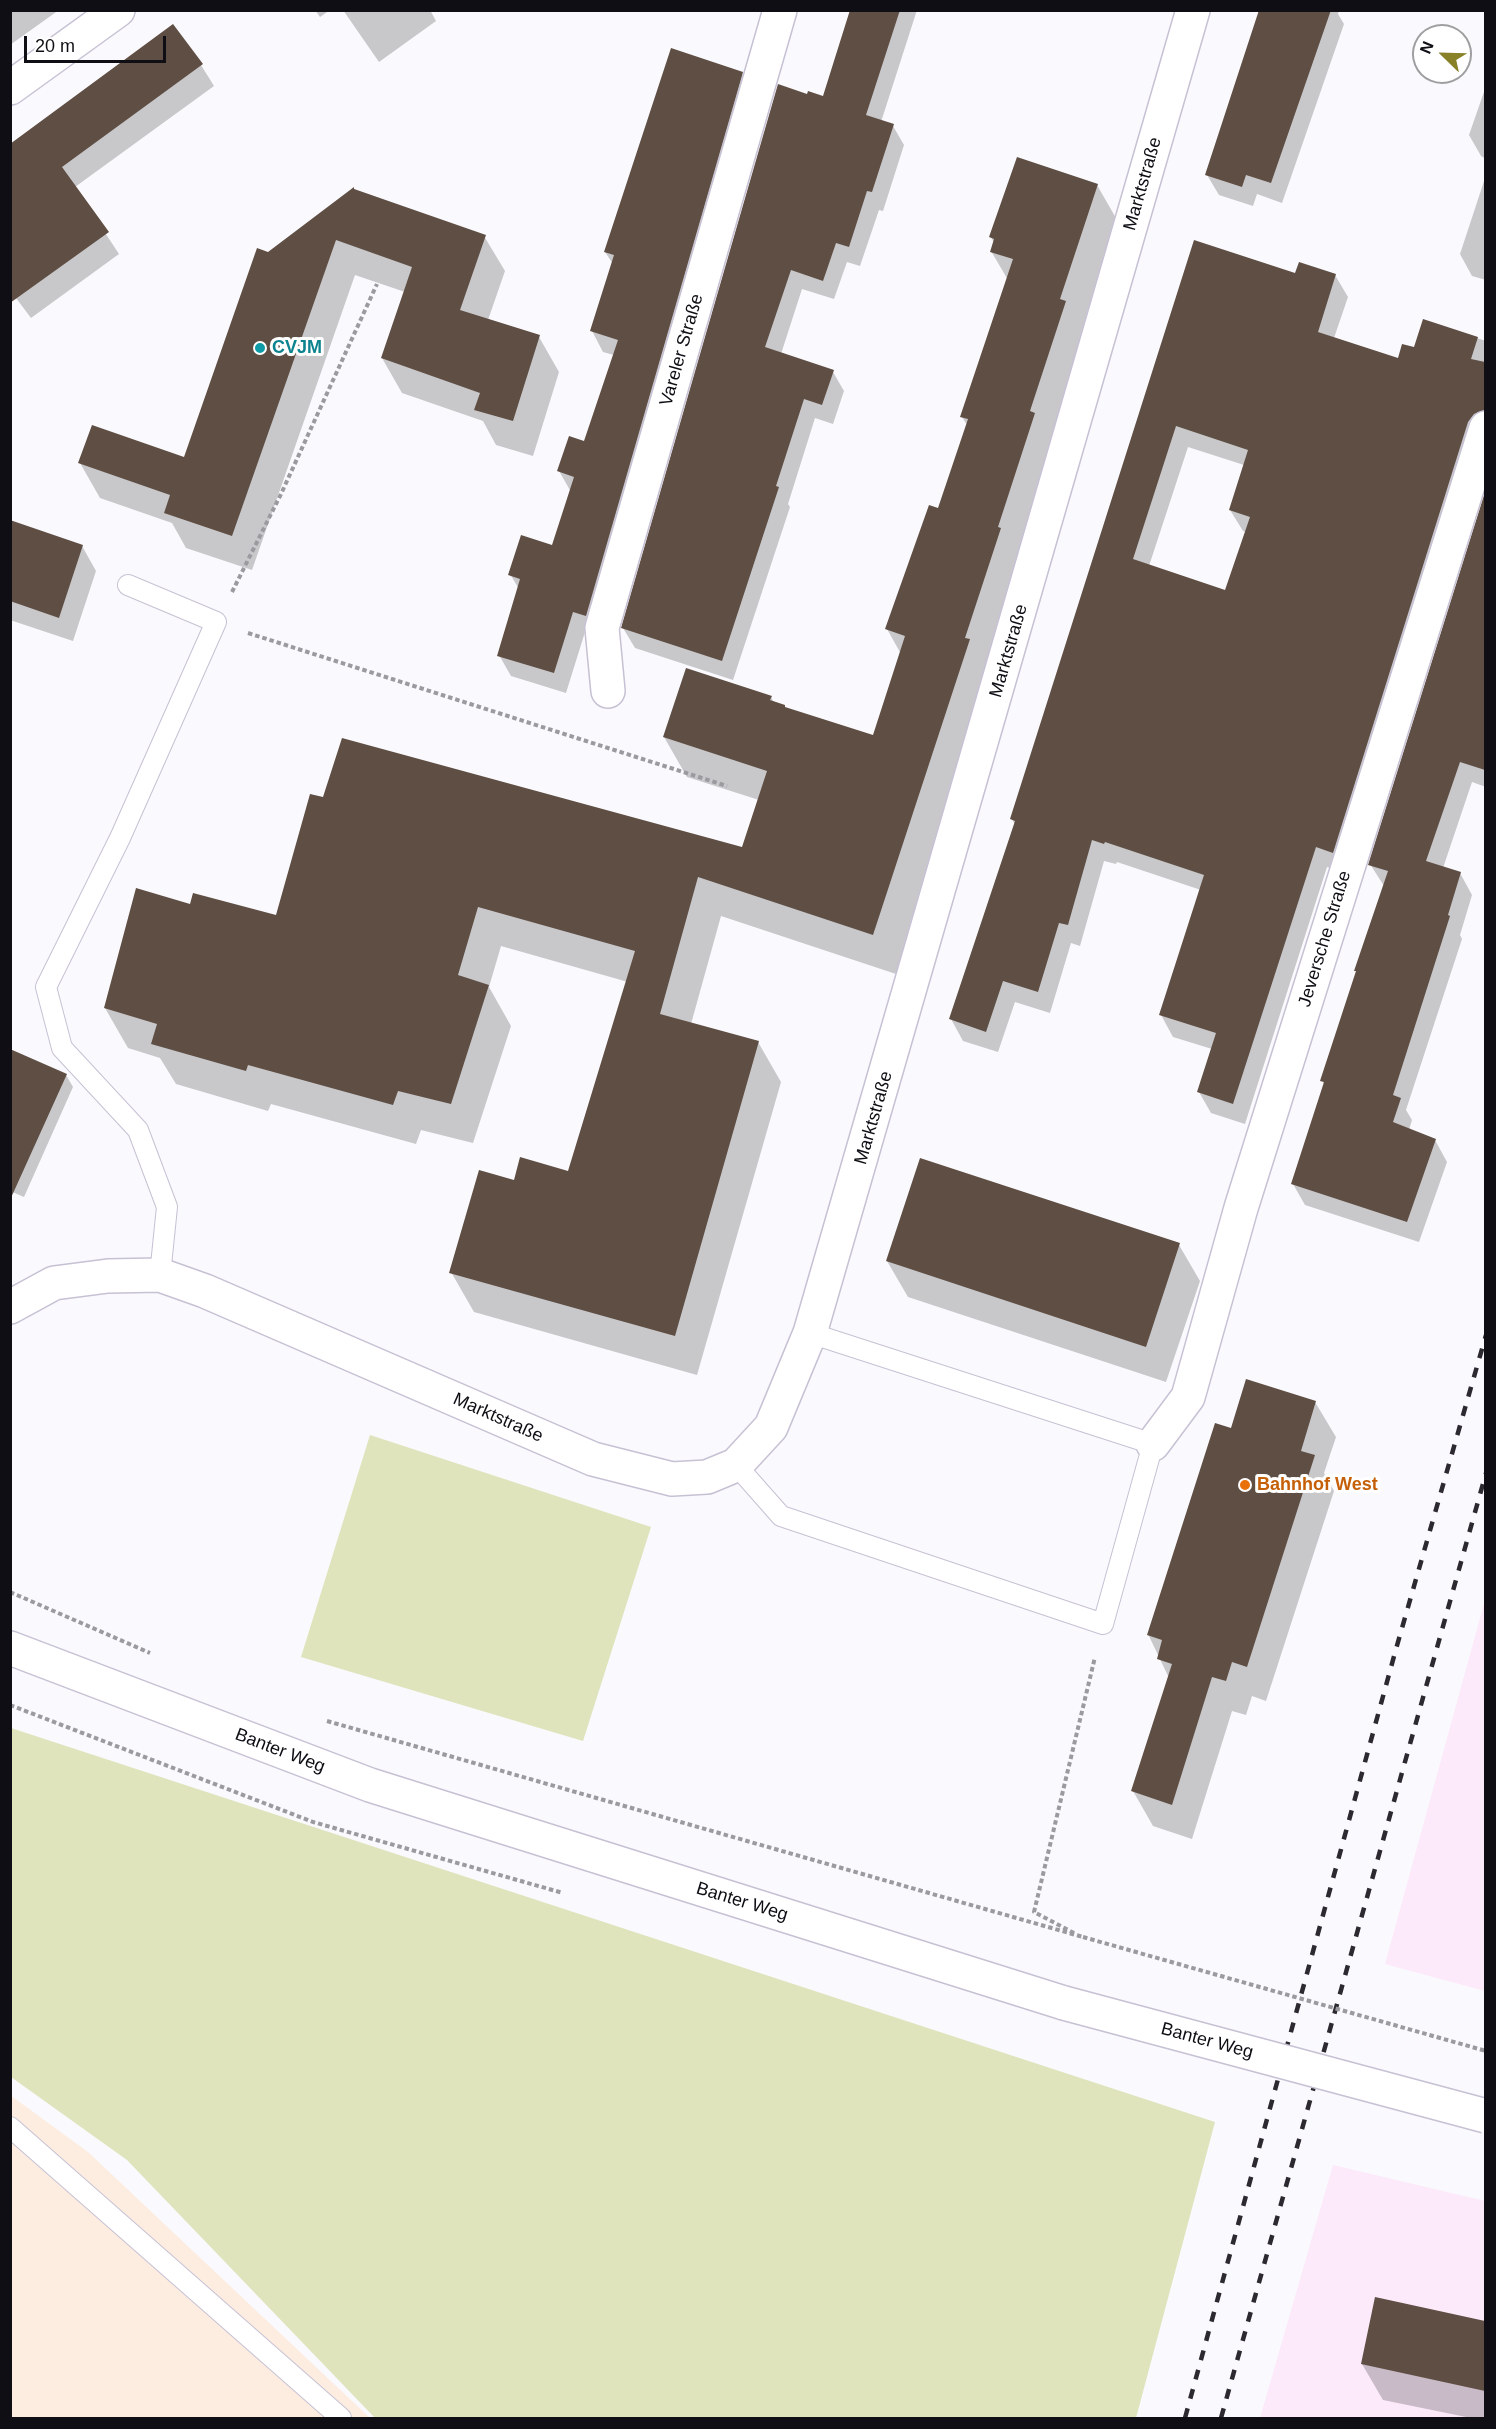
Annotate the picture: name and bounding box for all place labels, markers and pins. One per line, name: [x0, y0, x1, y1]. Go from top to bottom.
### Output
place label: CVJM: [272, 337, 322, 359]
marker: CVJM: [253, 341, 267, 355]
place label: Bahnhof West: [1257, 1474, 1378, 1496]
marker: Bahnhof West: [1238, 1478, 1252, 1492]

